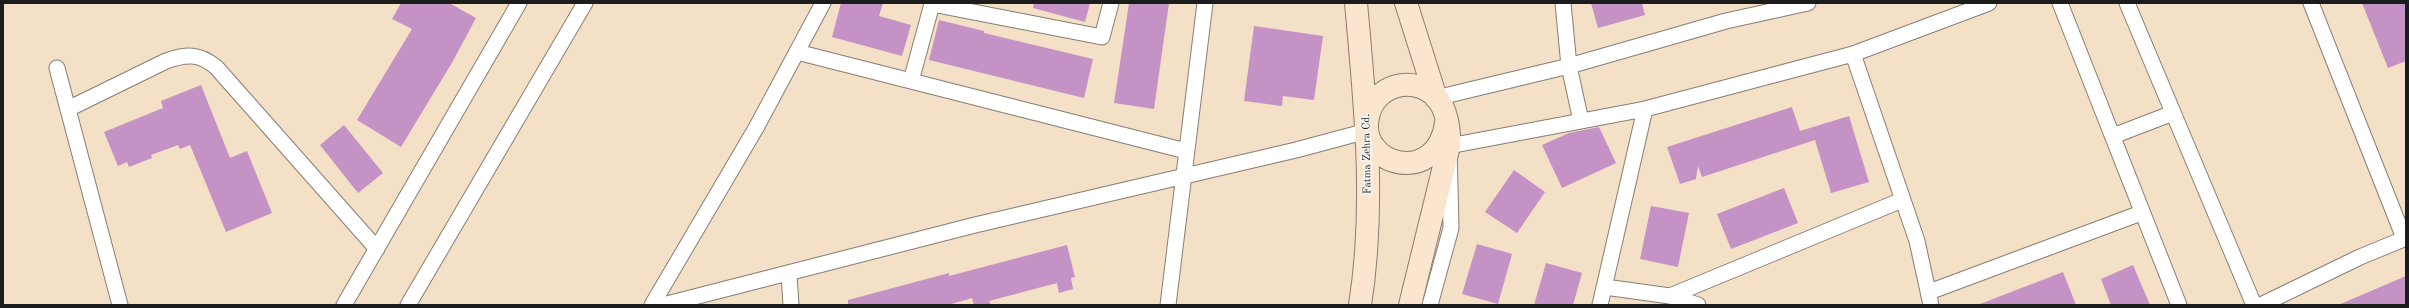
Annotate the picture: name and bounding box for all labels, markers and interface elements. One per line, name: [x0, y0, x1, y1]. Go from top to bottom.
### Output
street label: Fatma Zehra Cd.: [1360, 114, 1374, 194]

